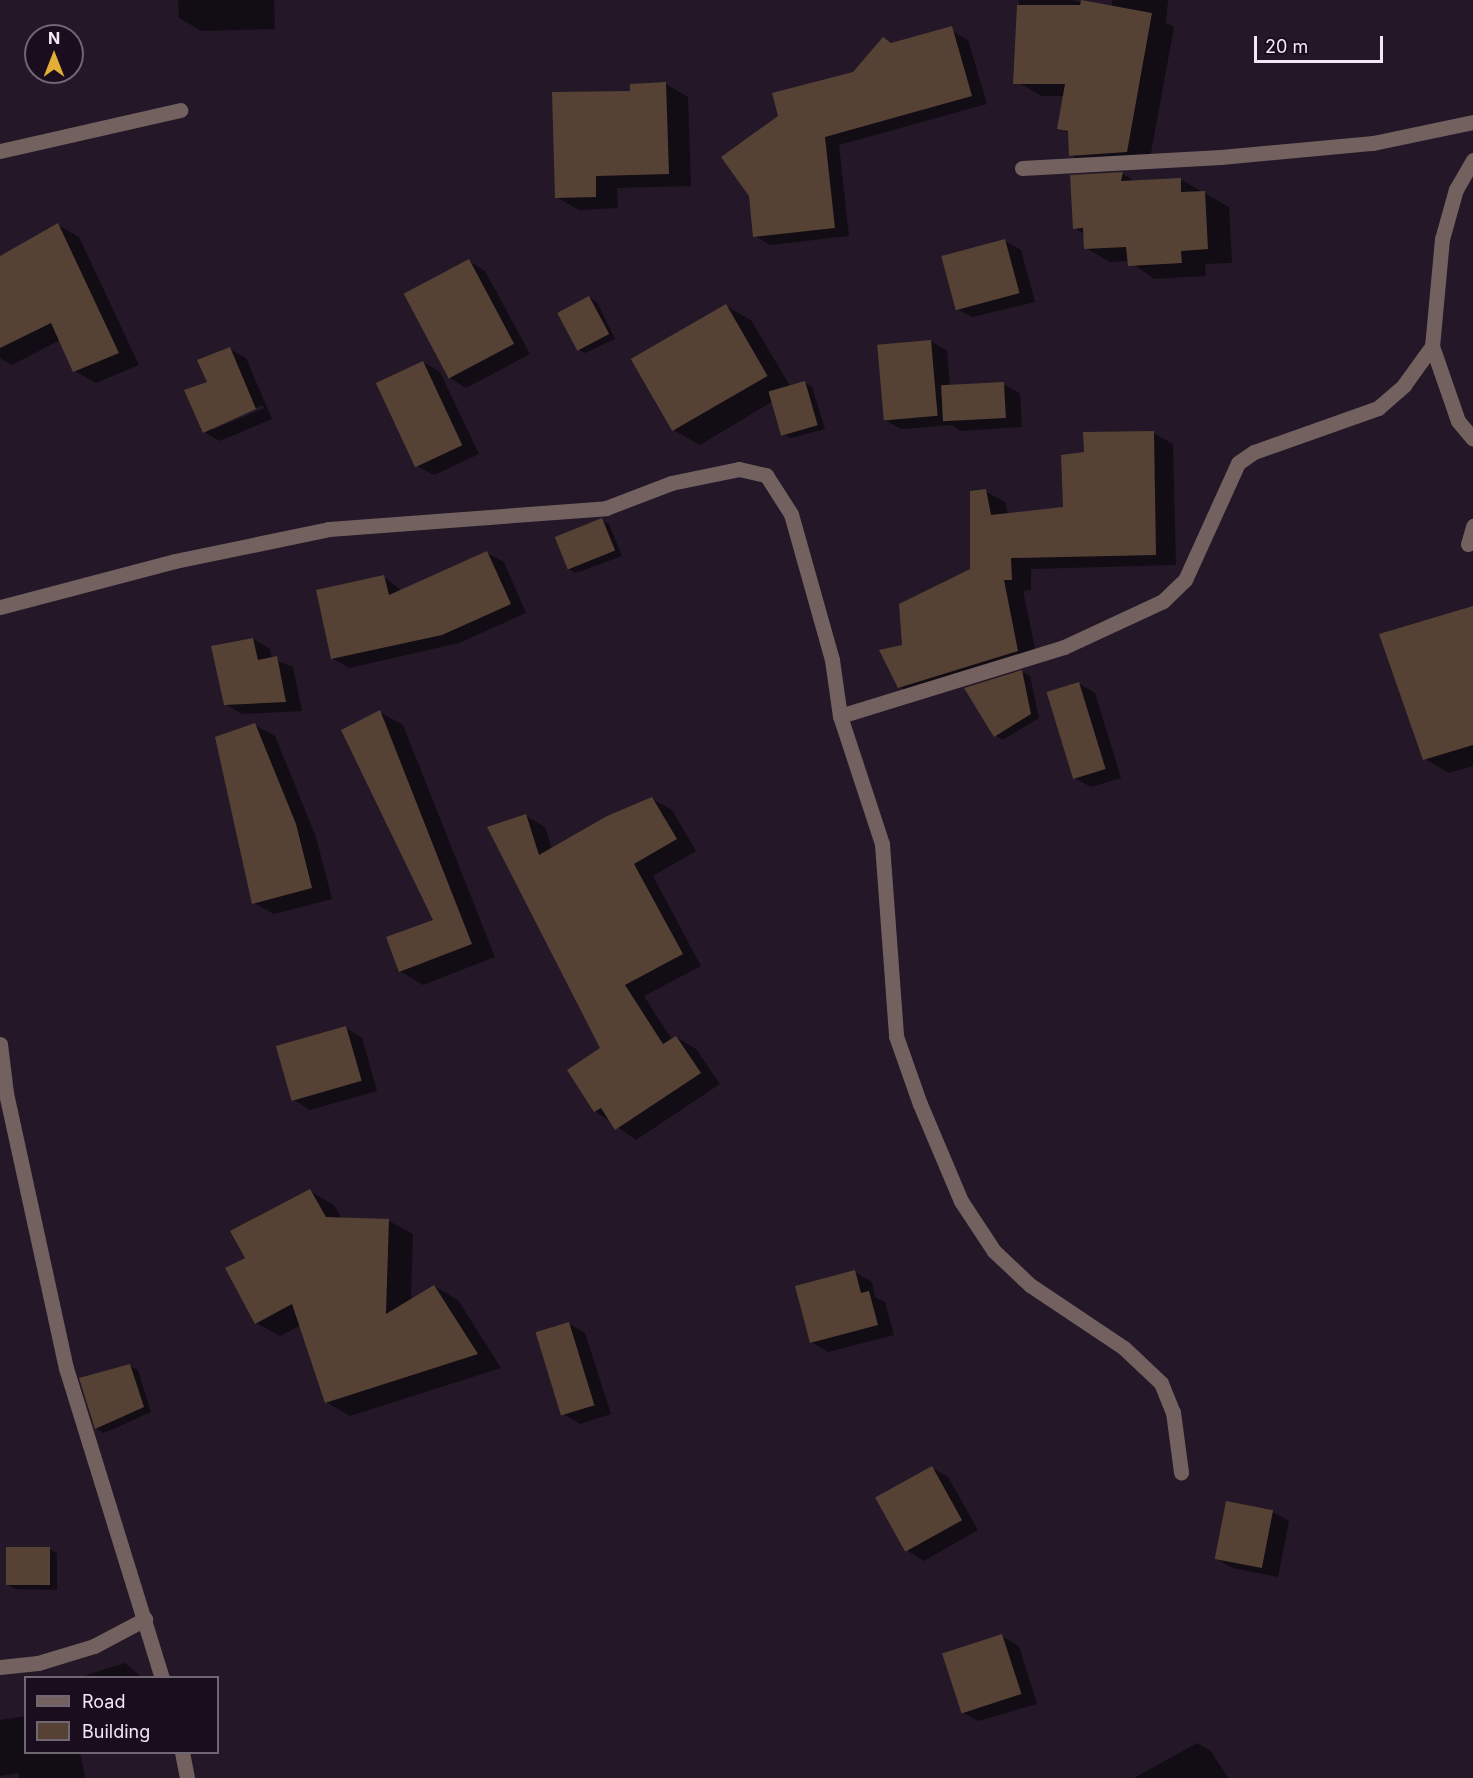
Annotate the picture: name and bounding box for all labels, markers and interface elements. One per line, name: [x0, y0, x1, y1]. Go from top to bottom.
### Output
north arrow: [24, 24, 84, 84]
scale bar: [1257, 24, 1386, 62]
text: N: [48, 28, 60, 48]
text: 20 m: [1265, 36, 1308, 57]
legend: [24, 1676, 219, 1754]
text: Road: [82, 1691, 125, 1712]
text: Building: [82, 1721, 150, 1742]

